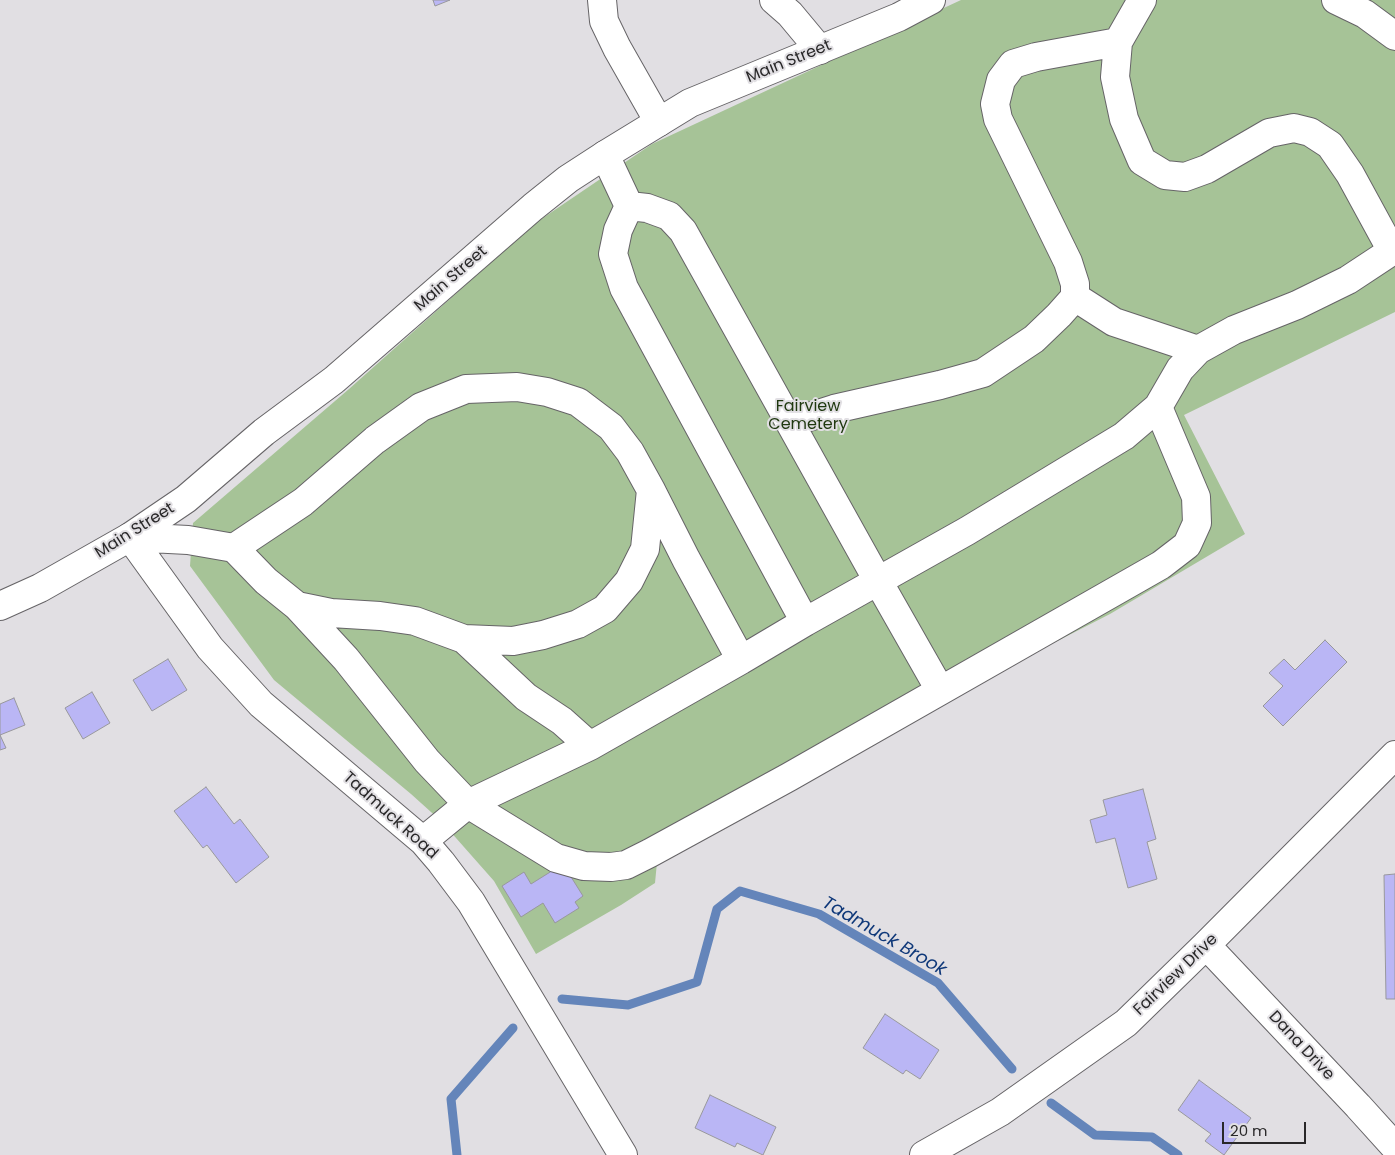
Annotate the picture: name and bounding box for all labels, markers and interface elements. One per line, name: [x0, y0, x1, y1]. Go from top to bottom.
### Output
street label: Main Street: [744, 36, 834, 88]
street label: Main Street: [411, 242, 491, 316]
park label: Fairview Cemetery: [768, 397, 848, 435]
street label: Main Street: [92, 499, 178, 563]
street label: Tadmuck Road: [339, 768, 441, 864]
water label: Tadmuck Brook: [818, 893, 950, 981]
street label: Fairview Drive: [1130, 930, 1222, 1020]
street label: Dana Drive: [1264, 1007, 1338, 1085]
scale bar: [1225, 1112, 1309, 1144]
text: 20 m: [1230, 1120, 1268, 1141]

